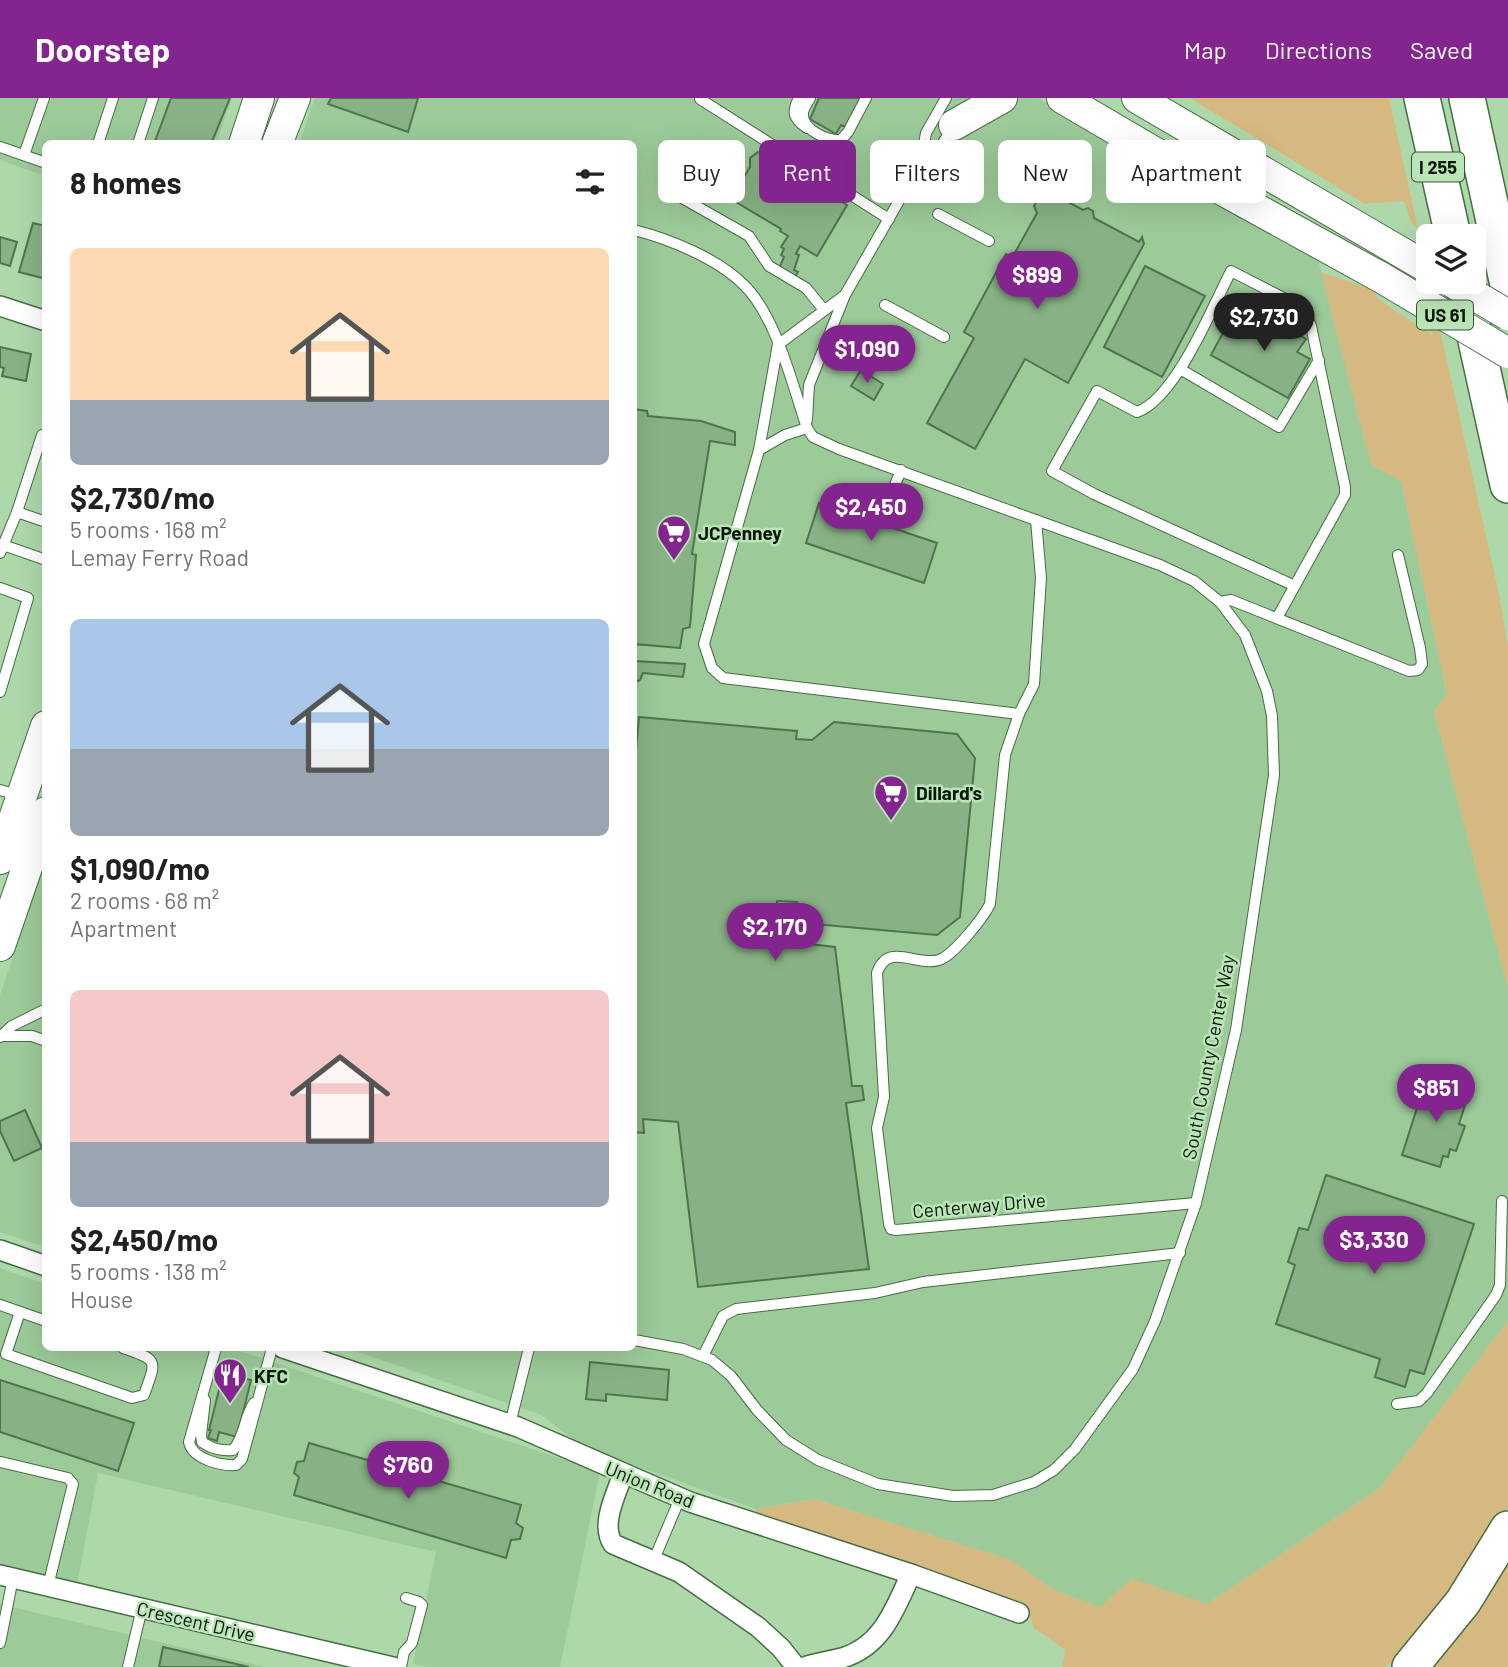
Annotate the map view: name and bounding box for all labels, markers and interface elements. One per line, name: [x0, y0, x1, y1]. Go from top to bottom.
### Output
text: Doorstep: [35, 29, 170, 69]
text: Map: [1184, 35, 1227, 64]
text: Directions: [1265, 35, 1372, 64]
text: Saved: [1410, 35, 1473, 64]
chip: Buy: [658, 140, 745, 203]
chip: Rent: [759, 140, 856, 203]
chip: Filters: [870, 140, 984, 203]
chip: New: [998, 140, 1092, 203]
chip: Apartment: [1106, 140, 1266, 203]
road number: I 255: [1412, 153, 1464, 182]
icon: filters: [571, 163, 609, 201]
text: 8 homes: [70, 164, 181, 200]
map controls: [1416, 224, 1486, 294]
button: layers: [1416, 224, 1486, 294]
pin: $899: [996, 252, 1078, 311]
text: $899: [1012, 260, 1062, 288]
icon: home: [277, 294, 403, 420]
pin: $2,730: [1207, 294, 1321, 353]
road number: US 61: [1417, 300, 1473, 330]
text: $2,730: [1229, 302, 1299, 330]
pin: $1,090: [810, 326, 924, 385]
text: $1,090: [834, 334, 900, 362]
text: $2,730/mo: [70, 479, 215, 515]
pin: $2,450: [814, 484, 928, 543]
text: $2,450: [835, 492, 907, 520]
supermarket icon: JCPenney: [655, 513, 693, 562]
text: 5 rooms · 168 m²: [70, 515, 227, 543]
place label: JCPenney: [698, 521, 782, 544]
text: Lemay Ferry Road: [70, 543, 249, 571]
icon: home: [277, 665, 403, 791]
supermarket icon: Dillard's: [872, 773, 910, 822]
place label: Dillard's: [916, 781, 982, 804]
text: $1,090/mo: [70, 850, 210, 886]
text: 2 rooms · 68 m²: [70, 886, 219, 914]
pin: $2,170: [718, 904, 832, 963]
text: $2,170: [743, 912, 807, 940]
text: Apartment: [70, 914, 177, 942]
street label: South County Center Way: [1177, 953, 1239, 1161]
icon: home: [277, 1036, 403, 1162]
pin: $851: [1395, 1065, 1477, 1124]
text: $851: [1413, 1073, 1459, 1101]
street label: Centerway Drive: [911, 1188, 1047, 1222]
pin: $3,330: [1317, 1216, 1431, 1276]
text: $2,450/mo: [70, 1221, 218, 1257]
text: $3,330: [1339, 1225, 1409, 1253]
text: 5 rooms · 138 m²: [70, 1257, 227, 1285]
text: House: [70, 1285, 133, 1313]
restaurant icon: KFC: [211, 1356, 249, 1405]
place label: KFC: [254, 1364, 288, 1387]
pin: $760: [367, 1442, 449, 1501]
text: $760: [383, 1450, 433, 1478]
street label: Union Road: [602, 1456, 698, 1512]
street label: Crescent Drive: [135, 1596, 257, 1646]

